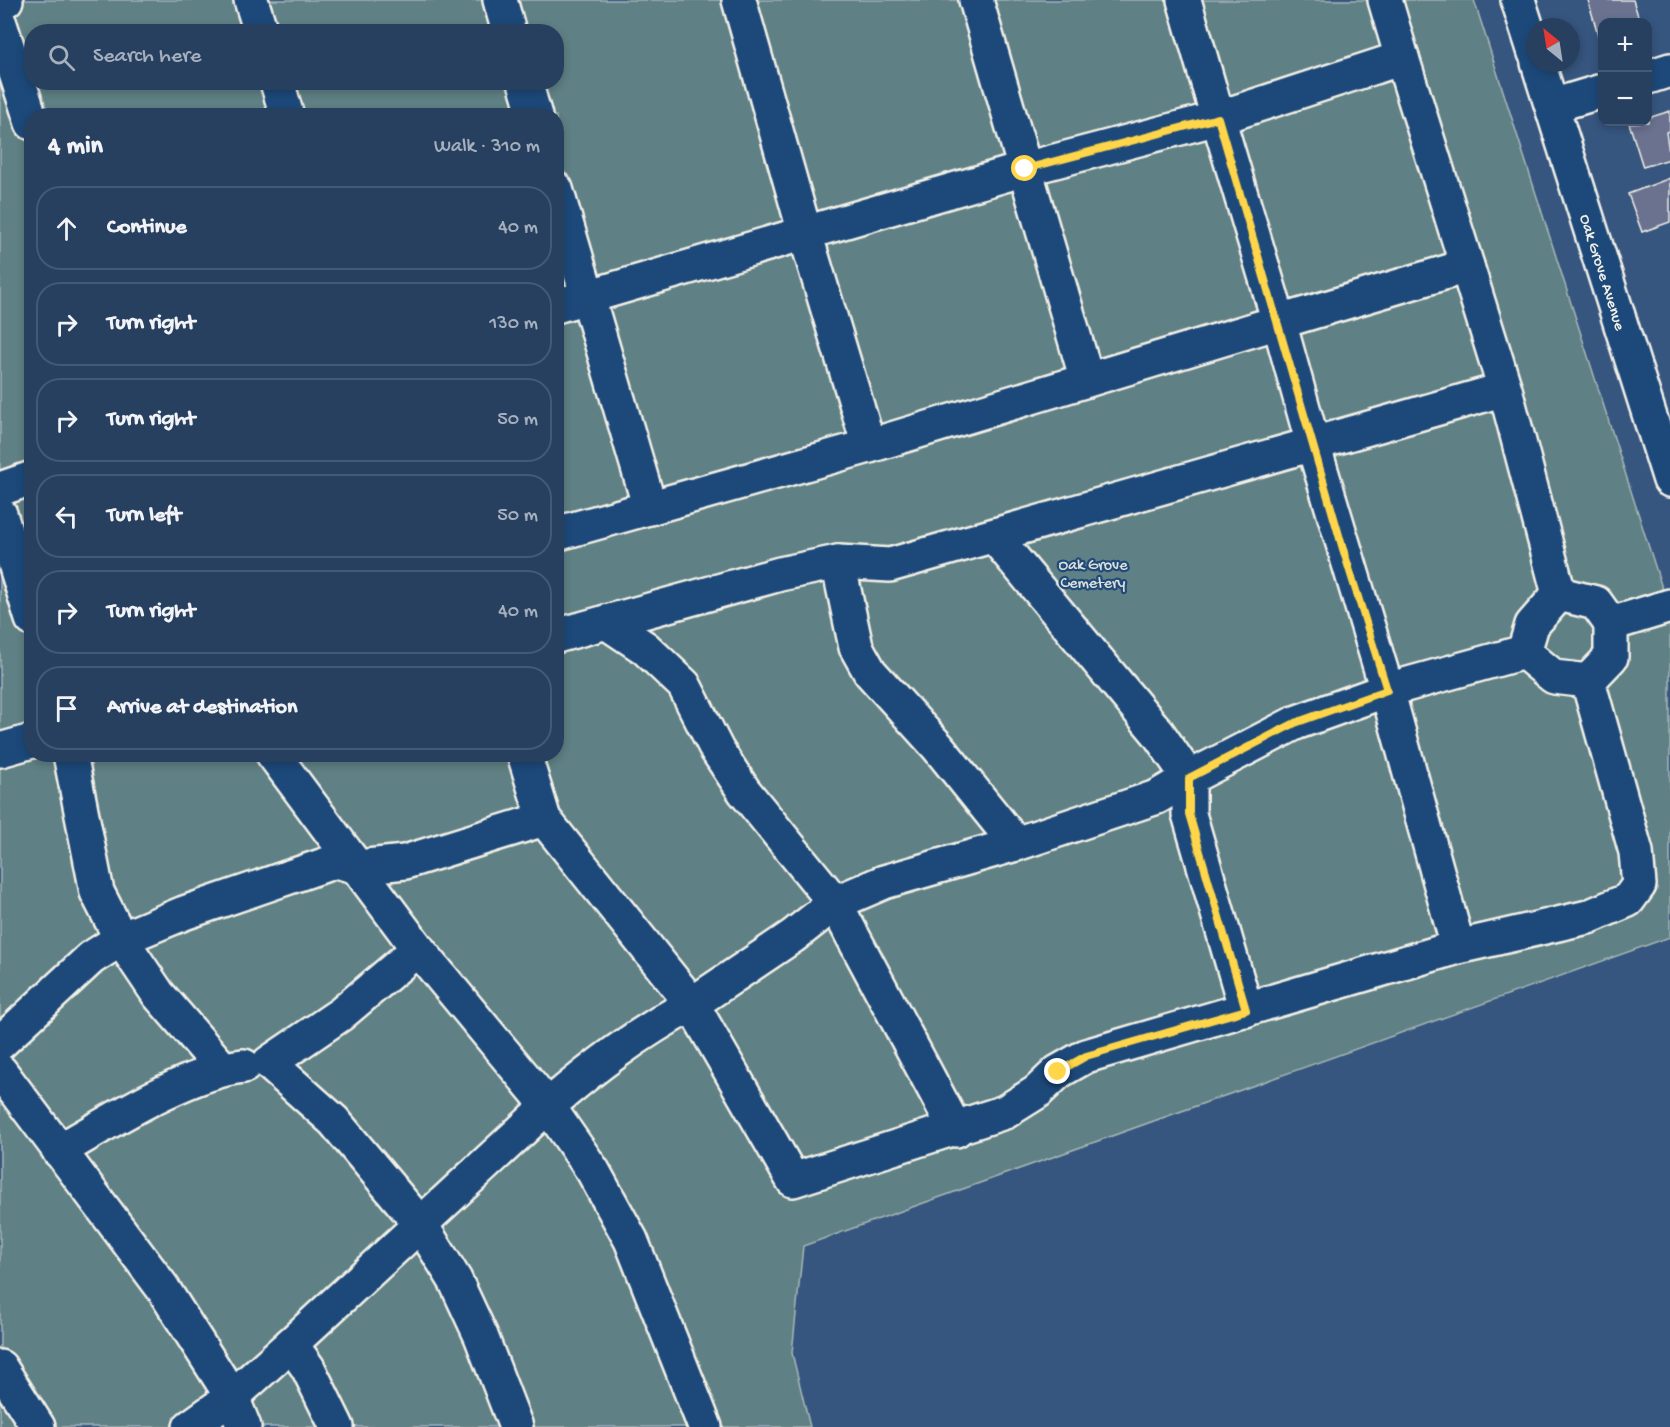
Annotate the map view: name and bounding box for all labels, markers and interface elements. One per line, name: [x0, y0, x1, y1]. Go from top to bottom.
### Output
north arrow: [1526, 18, 1580, 72]
map controls: [1598, 18, 1652, 126]
button: +: [1598, 18, 1652, 72]
search box: [24, 24, 564, 90]
icon: search: [45, 41, 78, 74]
text: Search here: [93, 44, 201, 70]
button: −: [1598, 72, 1652, 126]
text: 4 min: [48, 132, 103, 163]
text: Walk · 310 m: [434, 136, 540, 159]
route start: [1011, 155, 1037, 181]
icon: ahead: [50, 212, 83, 245]
street label: Oak Grove Avenue: [1573, 212, 1628, 334]
text: Continue: [107, 215, 187, 241]
text: 40 m: [498, 217, 538, 240]
icon: right: [50, 308, 83, 341]
text: Turn right: [107, 311, 195, 337]
text: 130 m: [489, 313, 538, 336]
icon: right: [50, 404, 83, 437]
text: Turn right: [107, 407, 195, 433]
text: 50 m: [497, 409, 538, 432]
icon: left: [50, 500, 83, 533]
text: Turn left: [107, 503, 181, 529]
text: 50 m: [497, 505, 538, 528]
park label: Oak Grove Cemetery: [1059, 557, 1128, 594]
icon: right: [50, 596, 83, 629]
text: Turn right: [107, 599, 195, 625]
text: 40 m: [498, 601, 538, 624]
icon: arrive: [50, 692, 83, 725]
text: Arrive at destination: [107, 695, 297, 721]
route end: [1044, 1058, 1070, 1084]

